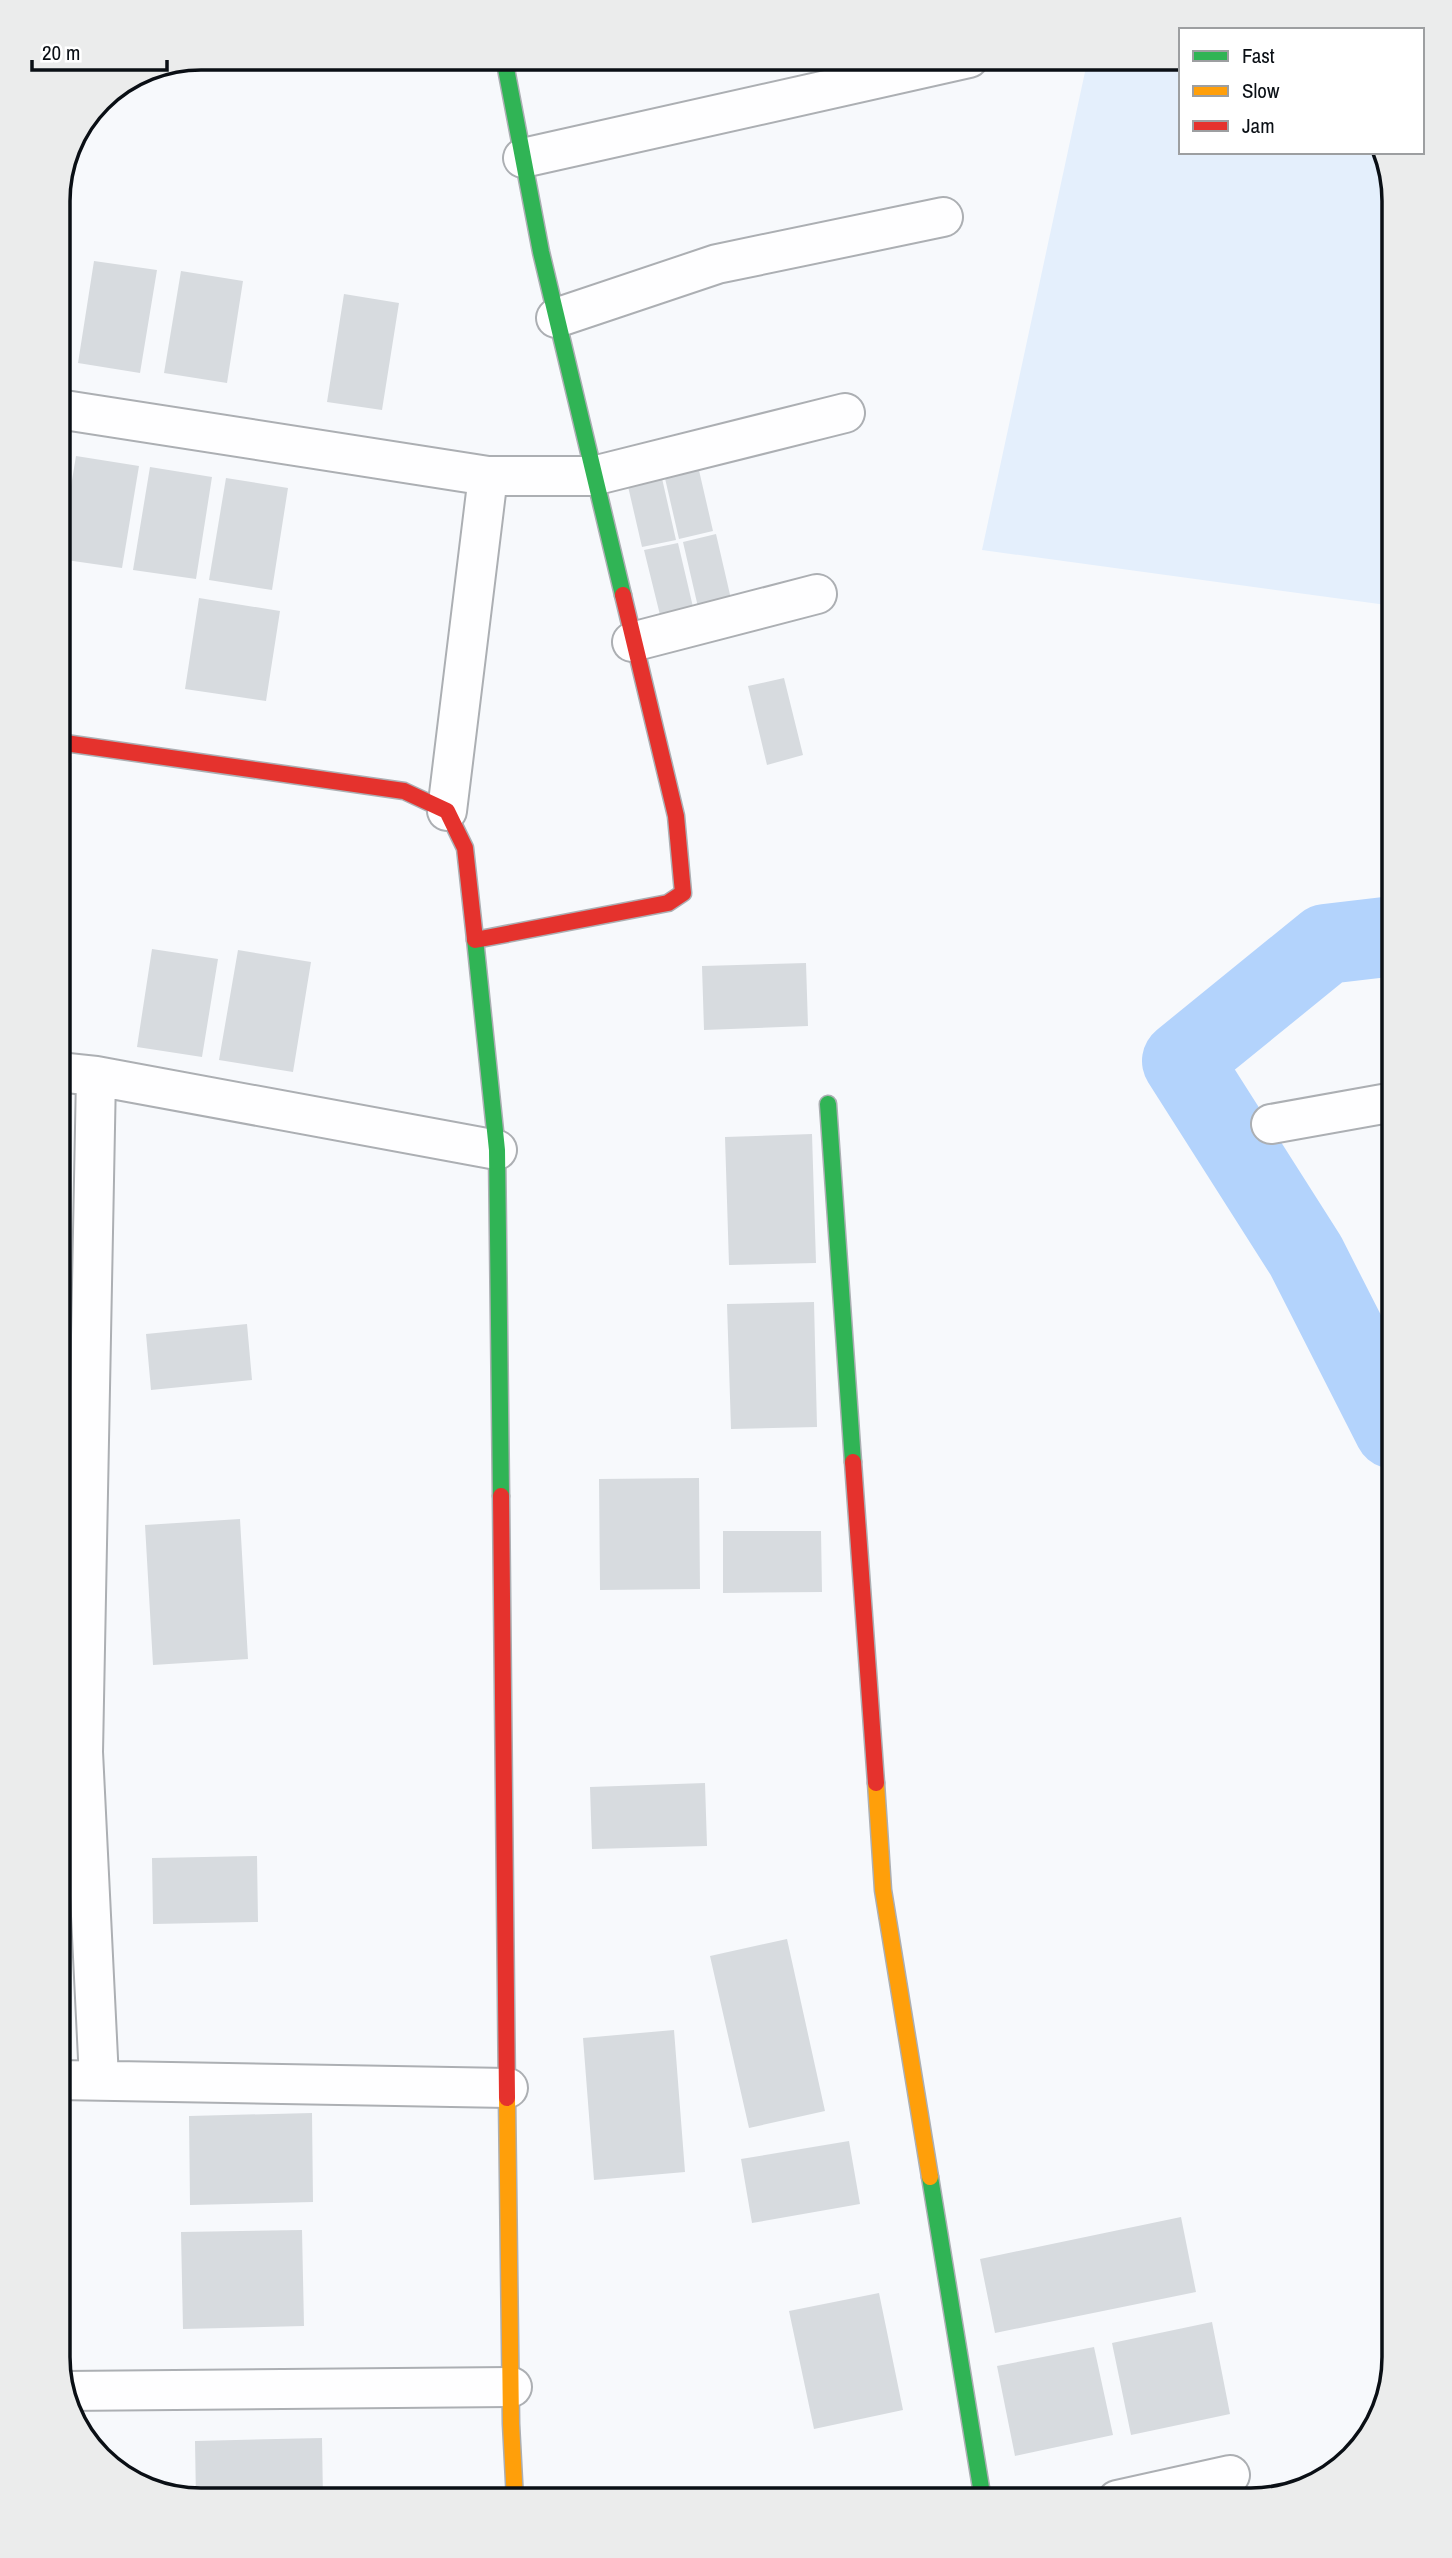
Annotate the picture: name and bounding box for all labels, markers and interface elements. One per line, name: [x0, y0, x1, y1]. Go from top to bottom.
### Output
scale bar: [32, 28, 166, 72]
legend: [1179, 28, 1424, 154]
text: 20 m: [42, 38, 80, 67]
text: Fast: [1242, 41, 1275, 70]
text: Slow: [1242, 76, 1280, 105]
text: Jam: [1242, 111, 1275, 140]

